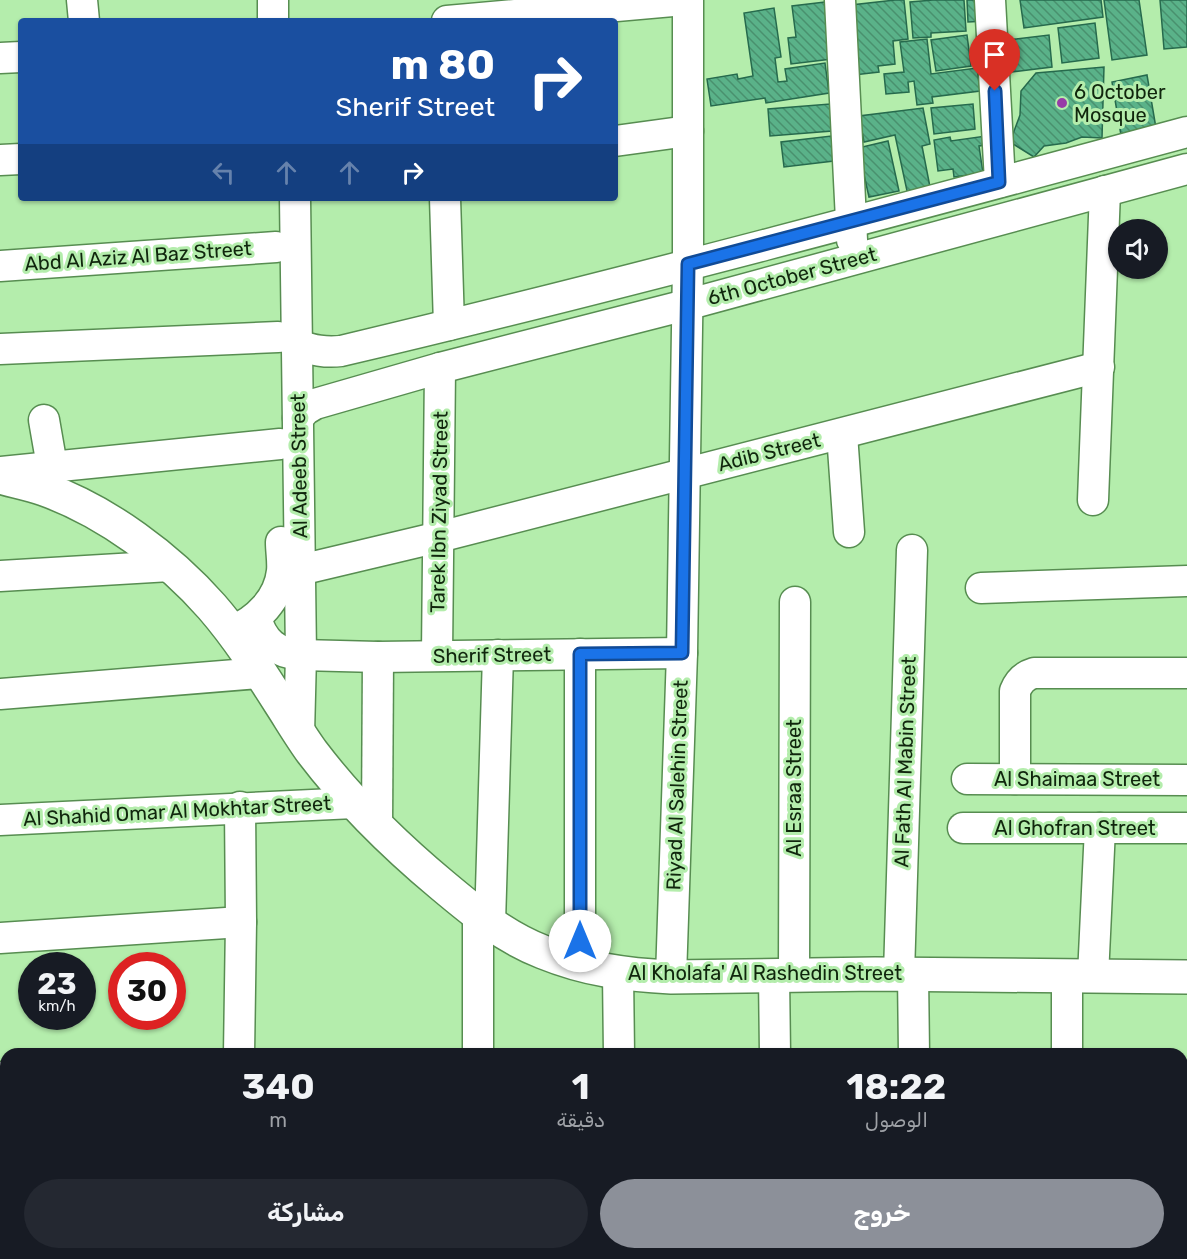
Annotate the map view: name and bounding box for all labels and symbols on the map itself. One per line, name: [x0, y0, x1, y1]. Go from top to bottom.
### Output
pin: [969, 29, 1020, 91]
place label: 6 October Mosque: [1074, 80, 1166, 127]
marker: 6 October Mosque: [1055, 96, 1069, 110]
street label: Abd Al Aziz Al Baz Street: [24, 236, 253, 276]
street label: 6th October Street: [705, 242, 879, 310]
street label: Al Adeeb Street: [286, 393, 312, 539]
street label: Tarek Ibn Ziyad Street: [425, 411, 453, 613]
street label: Adib Street: [715, 428, 823, 476]
street label: Sherif Street: [433, 642, 551, 668]
street label: Al Fath Al Mabin Street: [889, 656, 921, 868]
street label: Riyad Al Salehin Street: [661, 679, 693, 891]
street label: Al Esraa Street: [782, 719, 806, 857]
street label: Al Shaimaa Street: [994, 767, 1160, 791]
street label: Al Shahid Omar Al Mokhtar Street: [23, 791, 332, 831]
street label: Al Ghofran Street: [994, 816, 1156, 840]
position arrow: [548, 909, 612, 973]
speed limit sign: 30: [108, 952, 186, 1030]
street label: Al Kholafa' Al Rashedin Street: [628, 961, 902, 985]

